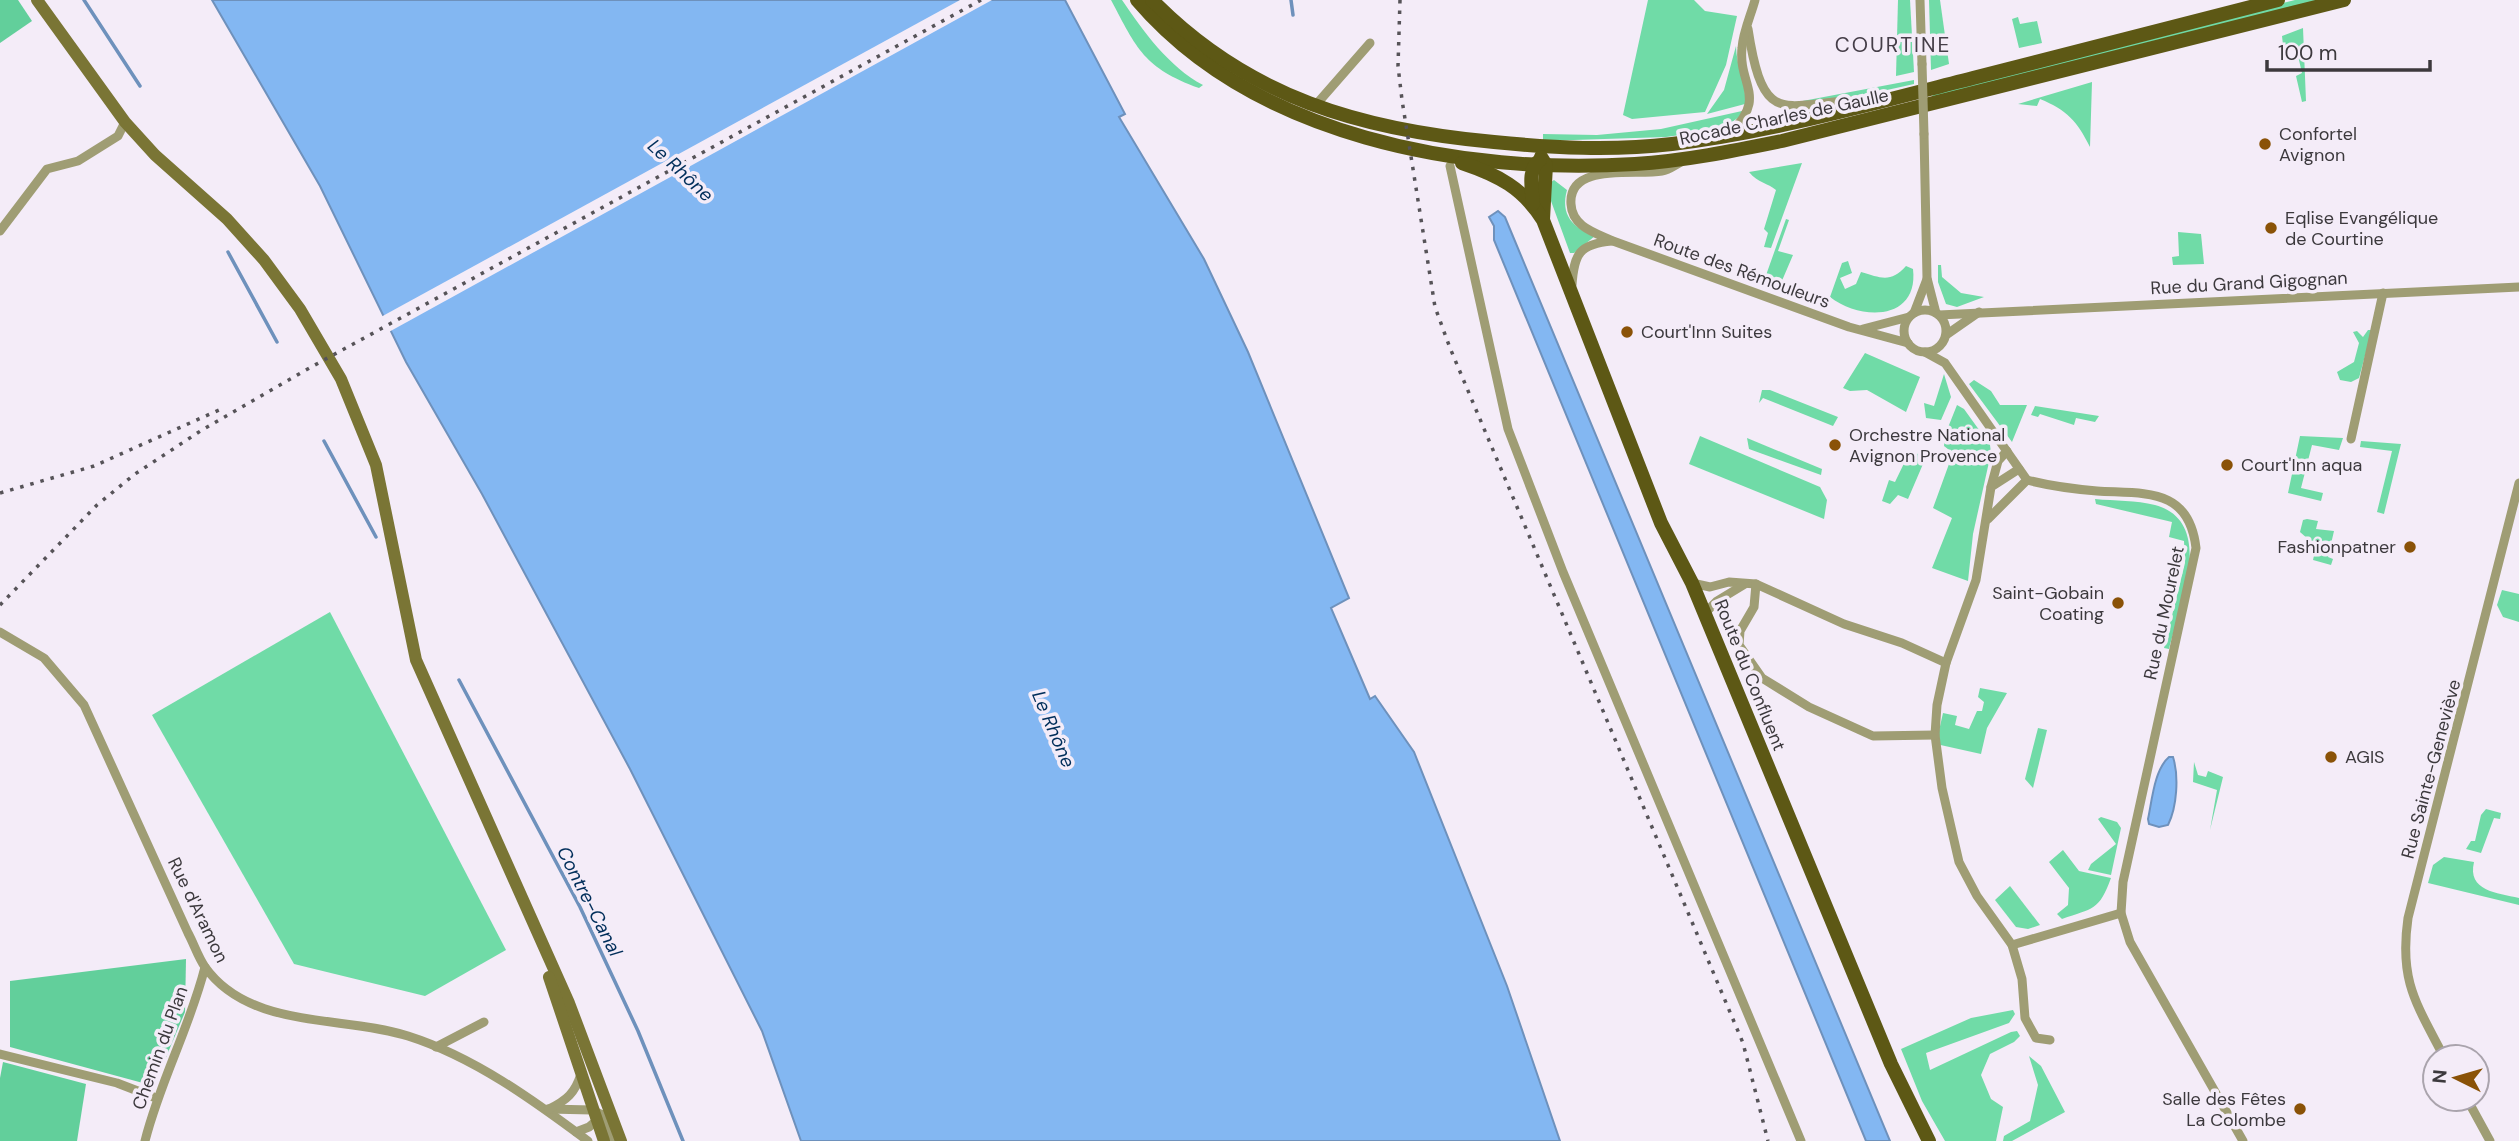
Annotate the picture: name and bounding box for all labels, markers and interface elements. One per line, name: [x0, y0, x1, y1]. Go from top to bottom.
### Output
scale bar: [2267, 28, 2430, 72]
district label: COURTINE: [1835, 31, 1951, 59]
text: 100 m: [2278, 39, 2338, 67]
street label: Rocade Charles de Gaulle: [1677, 83, 1891, 151]
place label: Confortel Avignon: [2279, 122, 2357, 167]
water label: Le Rhône: [642, 134, 719, 207]
marker: Confortel Avignon: [2257, 136, 2273, 152]
place label: Eqlise Evangélique de Courtine: [2285, 206, 2438, 251]
marker: Eqlise Evangélique de Courtine: [2263, 220, 2279, 236]
street label: Route des Rémouleurs: [1651, 228, 1833, 314]
street label: Rue du Grand Gigognan: [2150, 266, 2348, 300]
place label: Court'Inn Suites: [1641, 320, 1772, 344]
marker: Court'Inn Suites: [1619, 324, 1635, 340]
place label: Orchestre National Avignon Provence: [1849, 423, 2005, 468]
marker: Orchestre National Avignon Provence: [1827, 437, 1843, 453]
place label: Court'Inn aqua: [2241, 453, 2362, 477]
marker: Court'Inn aqua: [2219, 457, 2235, 473]
place label: Fashionpatner: [2277, 535, 2396, 559]
marker: Fashionpatner: [2402, 539, 2418, 555]
street label: Rue du Mourelet: [2138, 544, 2190, 682]
place label: Saint-Gobain Coating: [1992, 581, 2104, 626]
marker: Saint-Gobain Coating: [2110, 595, 2126, 611]
street label: Route du Confluent: [1709, 596, 1791, 754]
street label: Rue Sainte-Geneviève: [2396, 677, 2466, 861]
water label: Le Rhône: [1026, 687, 1081, 772]
place label: AGIS: [2345, 745, 2385, 769]
marker: AGIS: [2323, 749, 2339, 765]
water label: Contre-Canal: [551, 842, 628, 961]
street label: Rue d'Aramon: [162, 853, 234, 967]
street label: Chemin du Plan: [127, 983, 193, 1113]
north arrow: [2421, 1043, 2491, 1113]
text: N: [2427, 1069, 2453, 1085]
place label: Salle des Fêtes La Colombe: [2162, 1087, 2286, 1132]
marker: Salle des Fêtes La Colombe: [2292, 1101, 2308, 1117]

